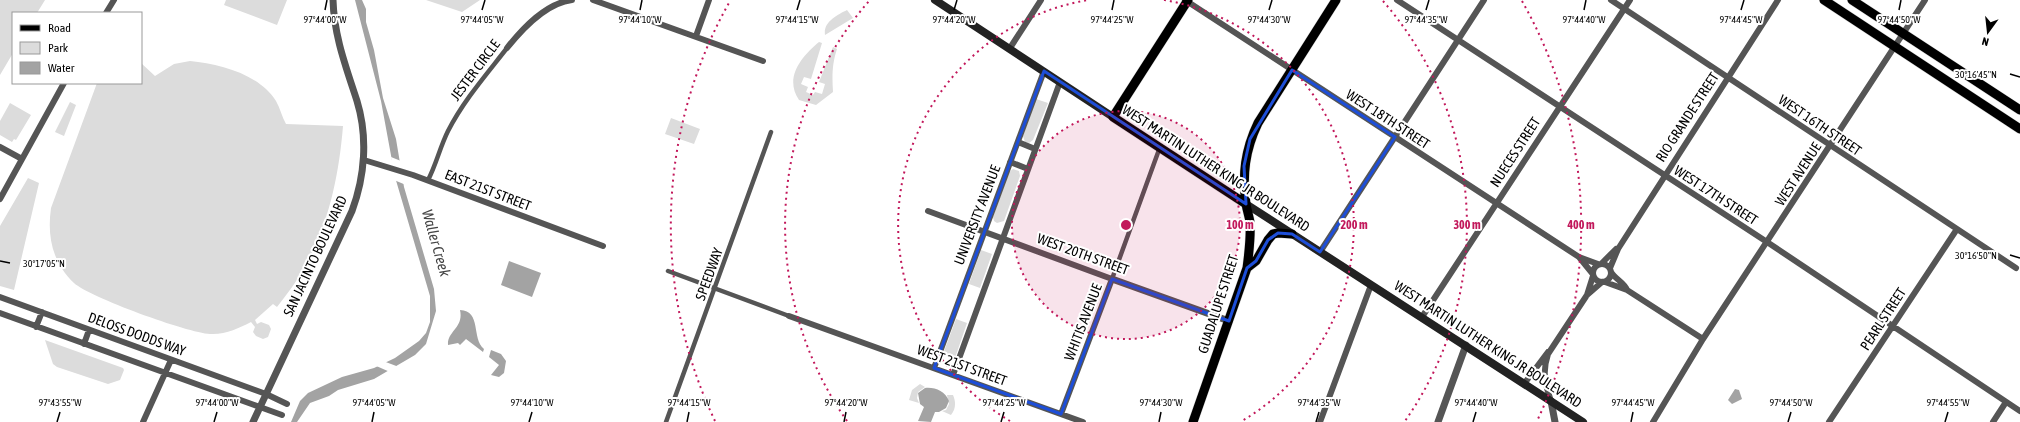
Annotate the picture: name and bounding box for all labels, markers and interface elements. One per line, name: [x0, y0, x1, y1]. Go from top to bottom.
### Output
legend: [12, 12, 142, 84]
north arrow: [1968, 12, 2008, 52]
text: 97°44'00"W: [303, 14, 347, 25]
text: 97°44'05"W: [460, 14, 504, 25]
text: 97°44'10"W: [618, 14, 662, 25]
text: 97°44'15"W: [775, 14, 819, 25]
text: 97°44'20"W: [932, 14, 976, 25]
text: 97°44'25"W: [1090, 14, 1134, 25]
text: 97°44'30"W: [1247, 14, 1291, 25]
text: 97°44'35"W: [1404, 14, 1448, 25]
text: 97°44'40"W: [1562, 14, 1606, 25]
text: 97°44'45"W: [1719, 14, 1763, 25]
text: 97°44'50"W: [1877, 14, 1921, 25]
text: Road: [48, 21, 71, 35]
text: N: [1981, 35, 1990, 48]
street label: JESTER CIRCLE: [447, 37, 503, 103]
text: Park: [48, 41, 69, 55]
text: Water: [48, 61, 75, 75]
street label: RIO GRANDE STREET: [1652, 69, 1722, 165]
text: 30°16'45"N: [1955, 69, 1997, 80]
street label: WEST 18TH STREET: [1343, 86, 1433, 152]
street label: WEST 16TH STREET: [1776, 91, 1864, 159]
street label: WEST MARTIN LUTHER KING JR BOULEVARD: [1119, 101, 1313, 235]
street label: NUECES STREET: [1487, 114, 1543, 190]
street label: WEST AVENUE: [1772, 139, 1824, 209]
street label: WEST 17TH STREET: [1671, 162, 1761, 228]
street label: UNIVERSITY AVENUE: [951, 163, 1003, 267]
street label: EAST 21ST STREET: [443, 166, 533, 214]
street label: SAN JACINTO BOULEVARD: [280, 193, 350, 319]
water label: Waller Creek: [419, 207, 454, 279]
centre of rings: [1119, 218, 1133, 232]
text: 100 m: [1226, 218, 1254, 232]
text: 200 m: [1340, 218, 1368, 232]
text: 300 m: [1453, 218, 1481, 232]
text: 400 m: [1566, 218, 1595, 232]
street label: WEST 20TH STREET: [1035, 230, 1131, 278]
street label: SPEEDWAY: [692, 245, 726, 302]
text: 30°16'50"N: [1955, 250, 1997, 261]
street label: GUADALUPE STREET: [1195, 253, 1241, 355]
text: 30°17'05"N: [23, 258, 65, 269]
street label: WEST MARTIN LUTHER KING JR BOULEVARD: [1391, 277, 1585, 411]
street label: WHITIS AVENUE: [1061, 281, 1105, 363]
street label: PEARL STREET: [1857, 285, 1909, 353]
street label: DELOSS DODDS WAY: [86, 309, 189, 359]
street label: WEST 21ST STREET: [915, 341, 1009, 389]
text: 97°43'55"W: [38, 397, 82, 408]
text: 97°44'00"W: [195, 397, 239, 408]
text: 97°44'05"W: [352, 397, 396, 408]
text: 97°44'10"W: [510, 397, 554, 408]
text: 97°44'15"W: [667, 397, 711, 408]
text: 97°44'20"W: [824, 397, 868, 408]
text: 97°44'25"W: [982, 397, 1026, 408]
text: 97°44'30"W: [1139, 397, 1183, 408]
text: 97°44'35"W: [1297, 397, 1341, 408]
text: 97°44'40"W: [1454, 397, 1498, 408]
text: 97°44'45"W: [1611, 397, 1655, 408]
text: 97°44'50"W: [1769, 397, 1813, 408]
text: 97°44'55"W: [1926, 397, 1970, 408]

